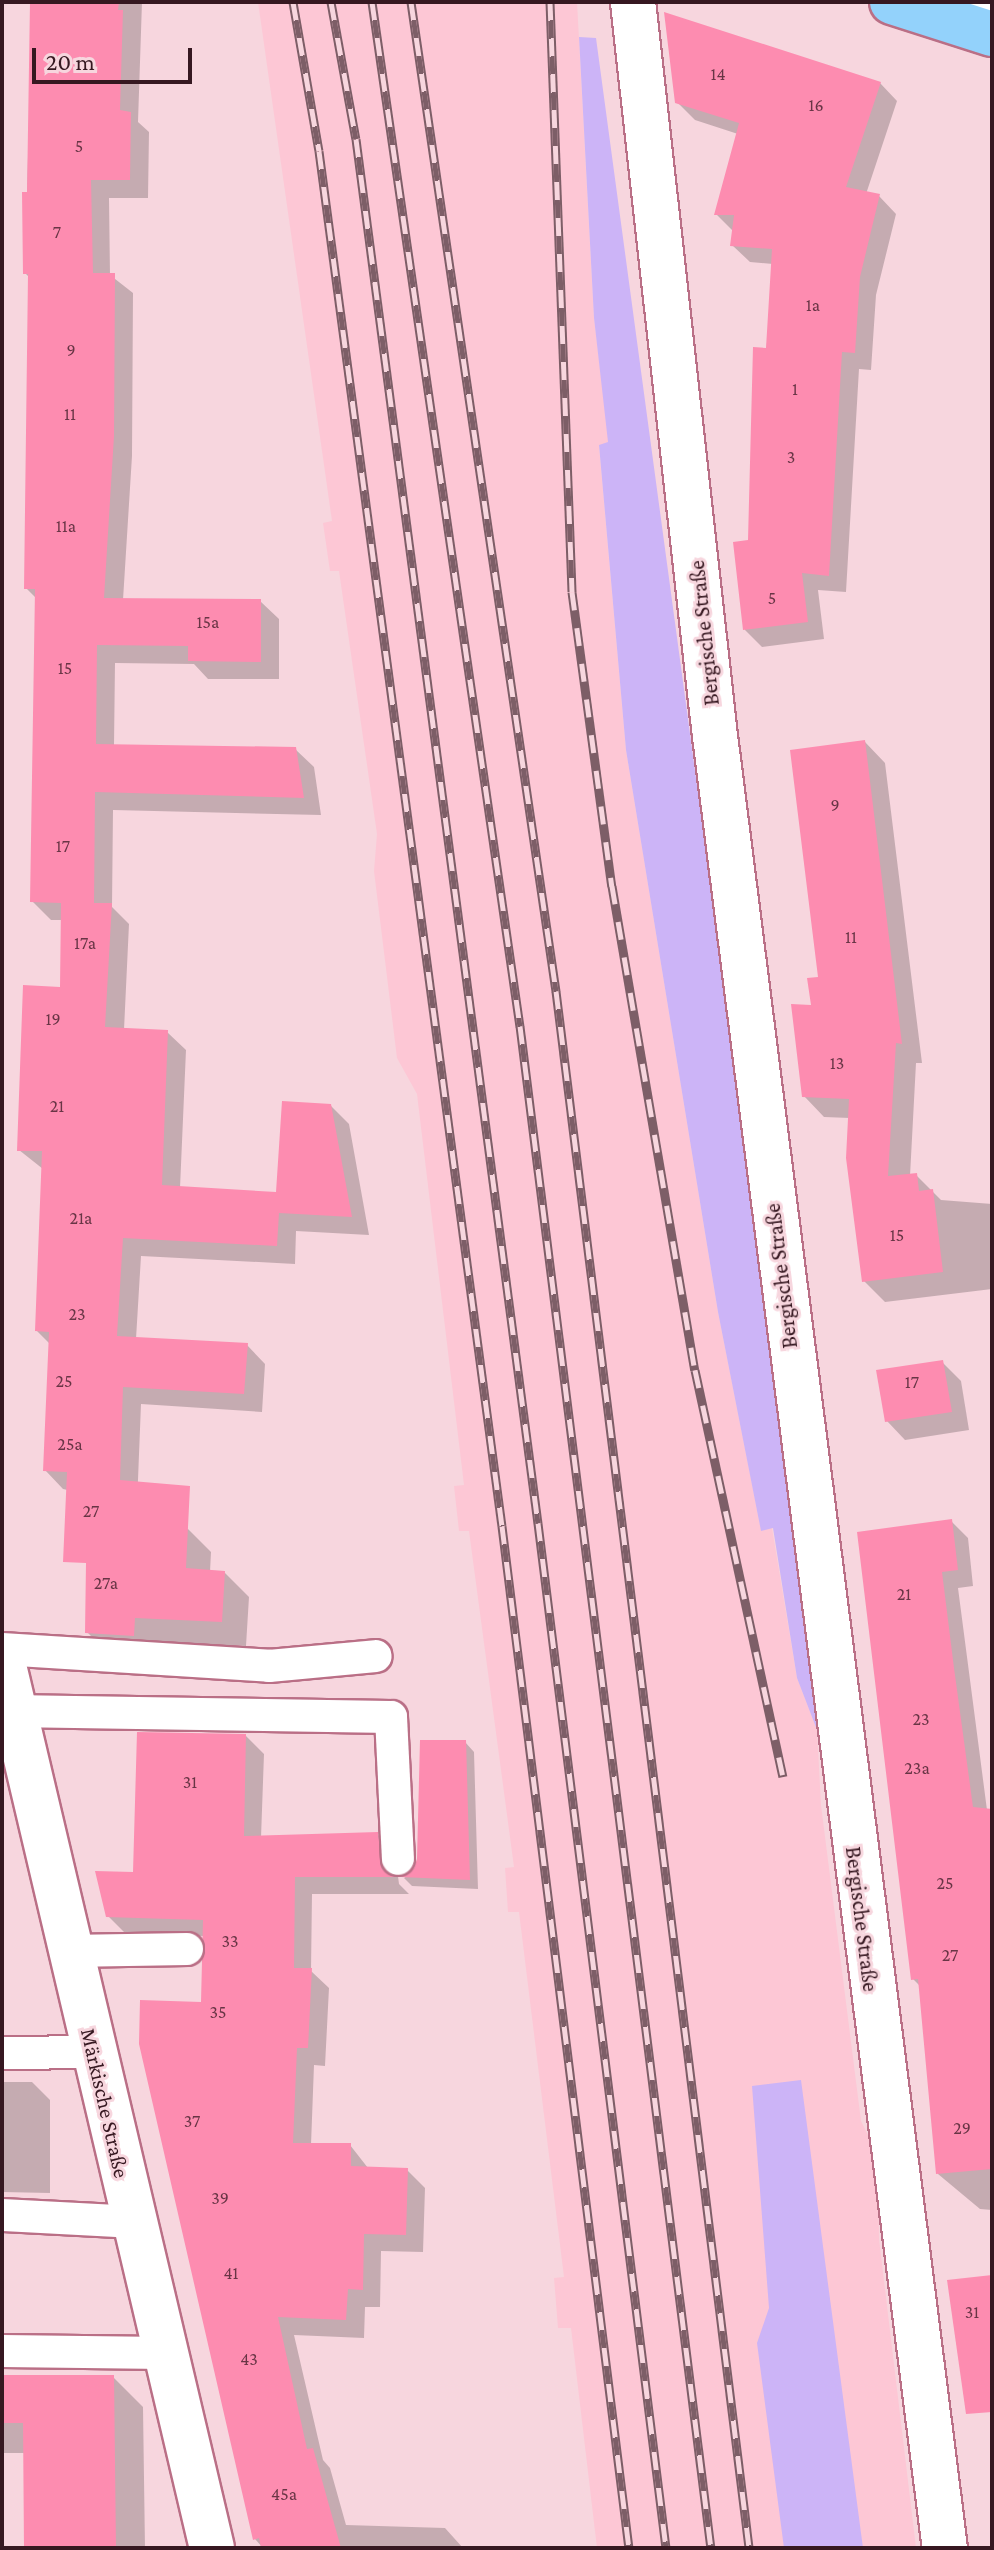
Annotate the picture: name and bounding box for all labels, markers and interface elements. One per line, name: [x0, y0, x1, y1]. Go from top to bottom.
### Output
scale bar: [36, 32, 196, 82]
text: 20 m: [46, 48, 95, 75]
house number: 14: [710, 63, 726, 85]
house number: 16: [808, 94, 824, 116]
house number: 5: [75, 135, 83, 157]
house number: 7: [53, 221, 61, 243]
house number: 1a: [806, 294, 820, 316]
house number: 9: [66, 339, 76, 361]
house number: 1: [792, 378, 798, 400]
house number: 11: [64, 403, 76, 425]
house number: 3: [787, 446, 795, 468]
house number: 11a: [56, 515, 76, 537]
street label: Bergische Straße: [683, 559, 725, 707]
house number: 5: [768, 587, 776, 609]
house number: 15a: [197, 611, 219, 633]
house number: 15: [58, 657, 72, 679]
house number: 9: [830, 794, 840, 816]
house number: 17: [56, 835, 70, 857]
house number: 11: [845, 926, 857, 948]
house number: 17a: [74, 932, 96, 954]
house number: 19: [45, 1008, 61, 1030]
house number: 13: [830, 1052, 844, 1074]
house number: 21: [50, 1095, 64, 1117]
street label: Bergische Straße: [759, 1202, 803, 1350]
house number: 21a: [70, 1207, 92, 1229]
house number: 15: [890, 1224, 904, 1246]
house number: 23: [68, 1303, 86, 1325]
house number: 25: [55, 1370, 73, 1392]
house number: 17: [905, 1371, 919, 1393]
house number: 25a: [57, 1433, 83, 1455]
house number: 27: [83, 1500, 99, 1522]
house number: 27a: [94, 1572, 118, 1594]
house number: 21: [897, 1583, 911, 1605]
house number: 23: [912, 1708, 930, 1730]
house number: 23a: [904, 1757, 930, 1779]
house number: 31: [183, 1771, 197, 1793]
street label: Bergische Straße: [840, 1845, 884, 1993]
house number: 25: [936, 1872, 954, 1894]
house number: 33: [222, 1930, 238, 1952]
house number: 27: [942, 1944, 958, 1966]
house number: 35: [209, 2001, 227, 2023]
street label: Märkische Straße: [75, 2026, 135, 2180]
house number: 37: [184, 2110, 200, 2132]
house number: 29: [953, 2117, 971, 2139]
house number: 39: [211, 2187, 229, 2209]
house number: 41: [223, 2262, 239, 2284]
house number: 31: [965, 2301, 979, 2323]
house number: 43: [240, 2348, 258, 2370]
house number: 45a: [271, 2483, 297, 2505]

